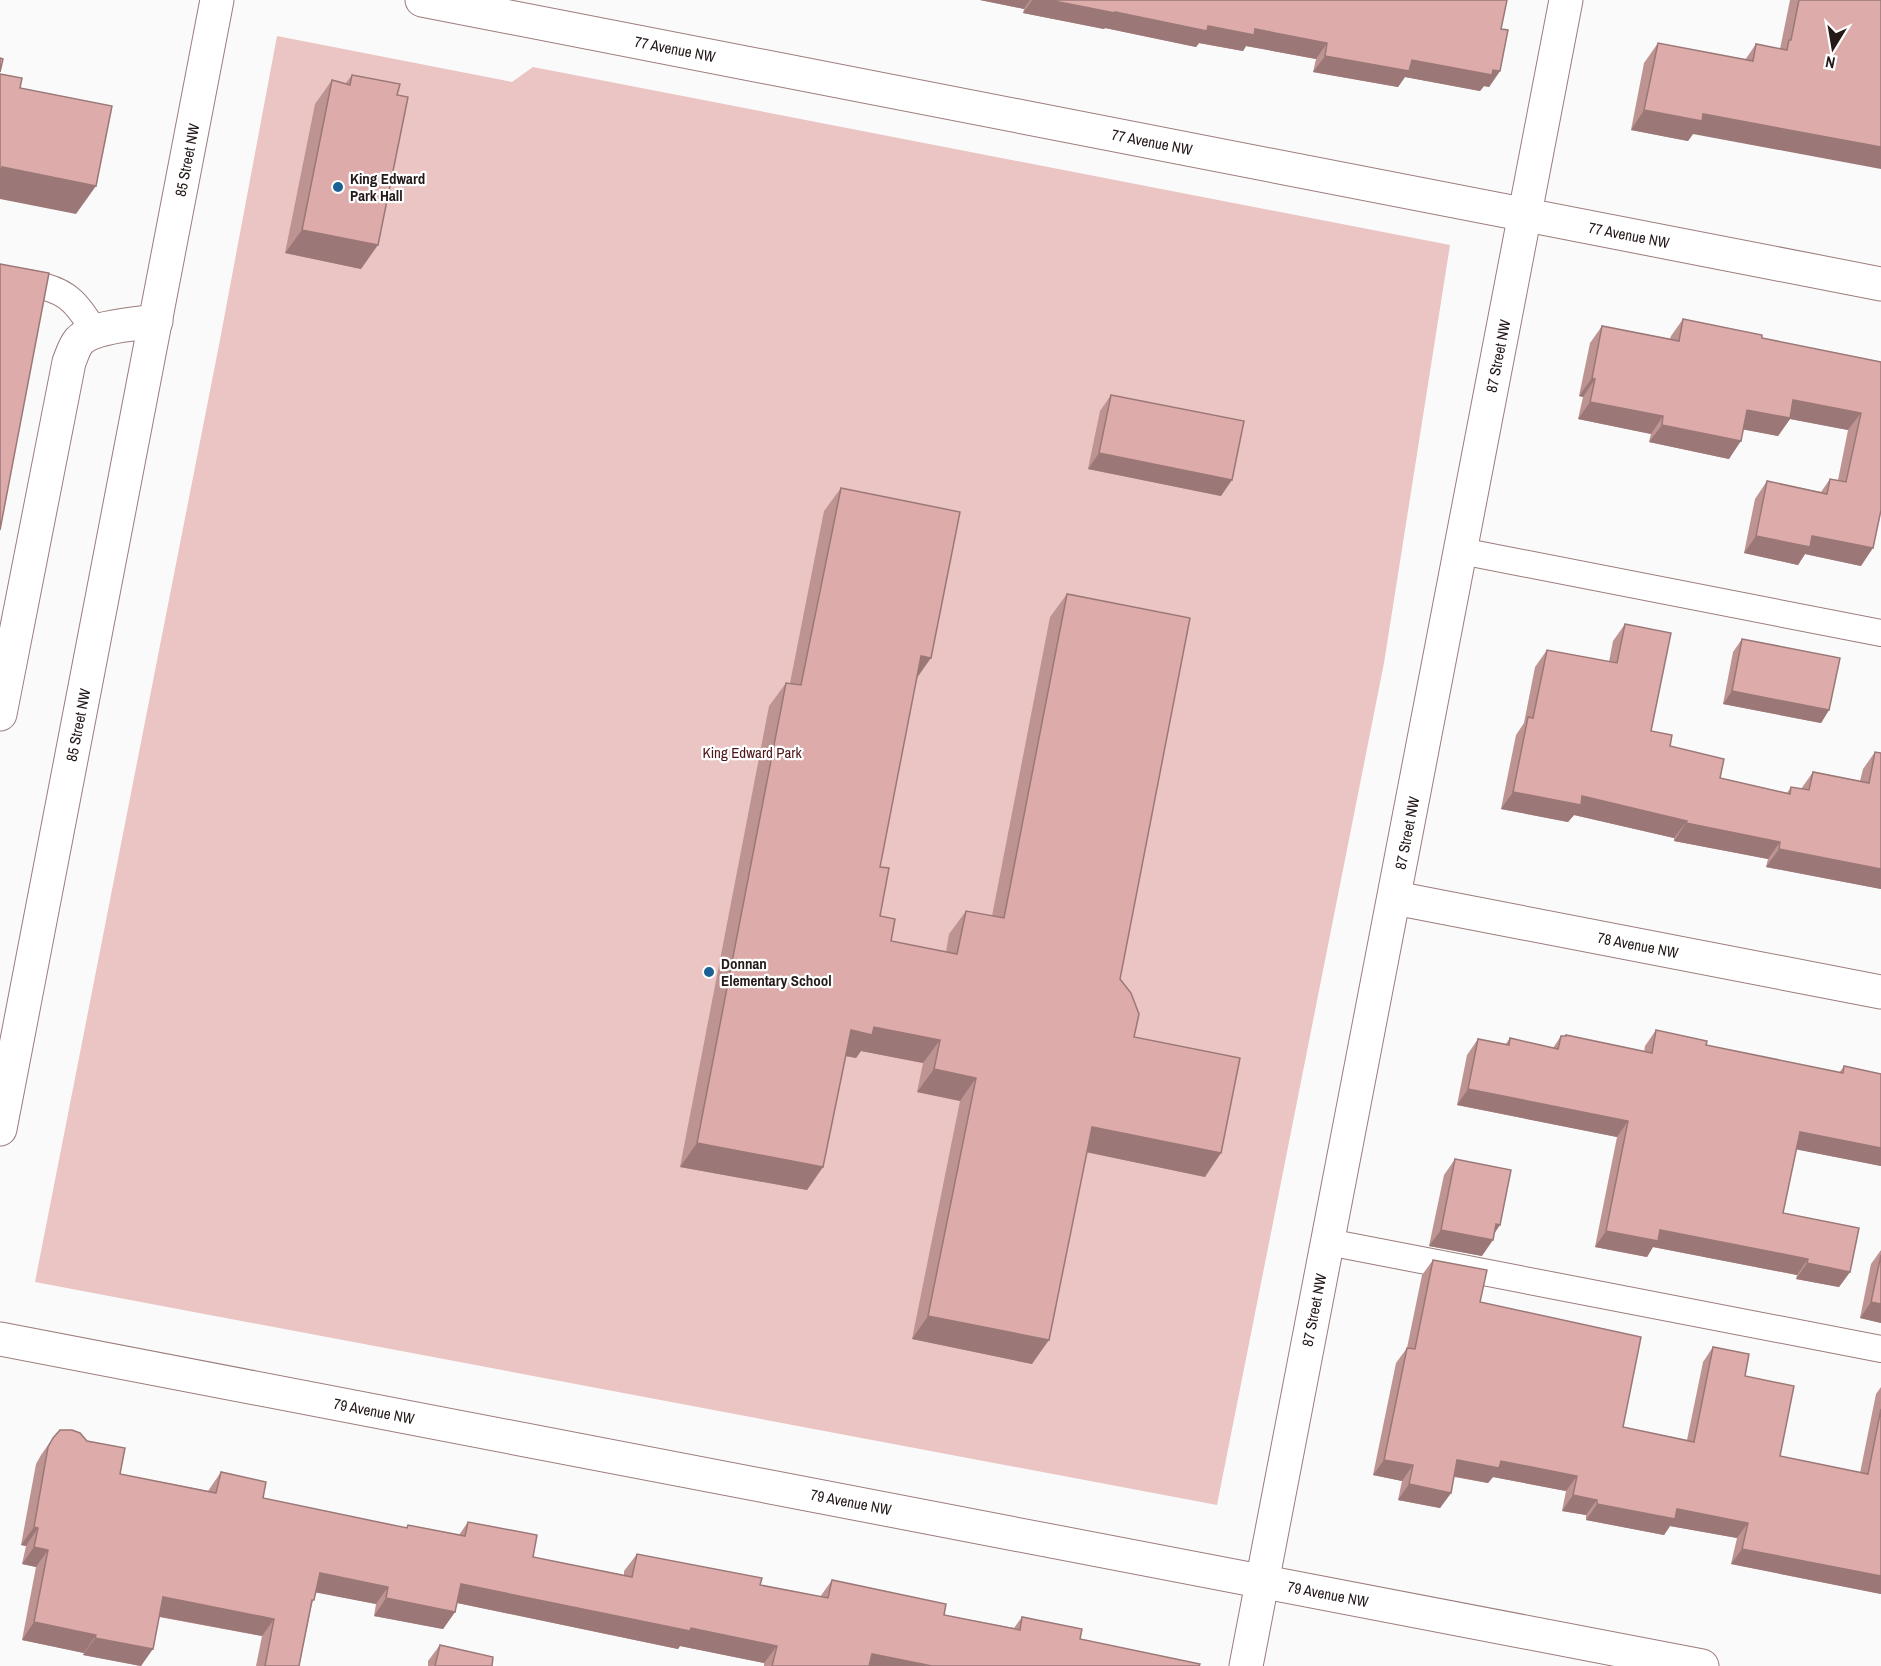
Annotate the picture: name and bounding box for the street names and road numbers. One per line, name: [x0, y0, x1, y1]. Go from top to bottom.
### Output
street label: 77 Avenue NW: [633, 31, 718, 67]
street label: 85 Street NW: [170, 121, 204, 198]
street label: 77 Avenue NW: [1110, 124, 1195, 160]
street label: 77 Avenue NW: [1587, 217, 1672, 253]
street label: 87 Street NW: [1481, 317, 1515, 394]
street label: 85 Street NW: [61, 686, 95, 763]
street label: 87 Street NW: [1390, 794, 1424, 871]
street label: 78 Avenue NW: [1596, 927, 1681, 963]
street label: 87 Street NW: [1297, 1271, 1331, 1348]
street label: 79 Avenue NW: [332, 1393, 417, 1429]
street label: 79 Avenue NW: [809, 1484, 894, 1520]
street label: 79 Avenue NW: [1286, 1576, 1371, 1612]

